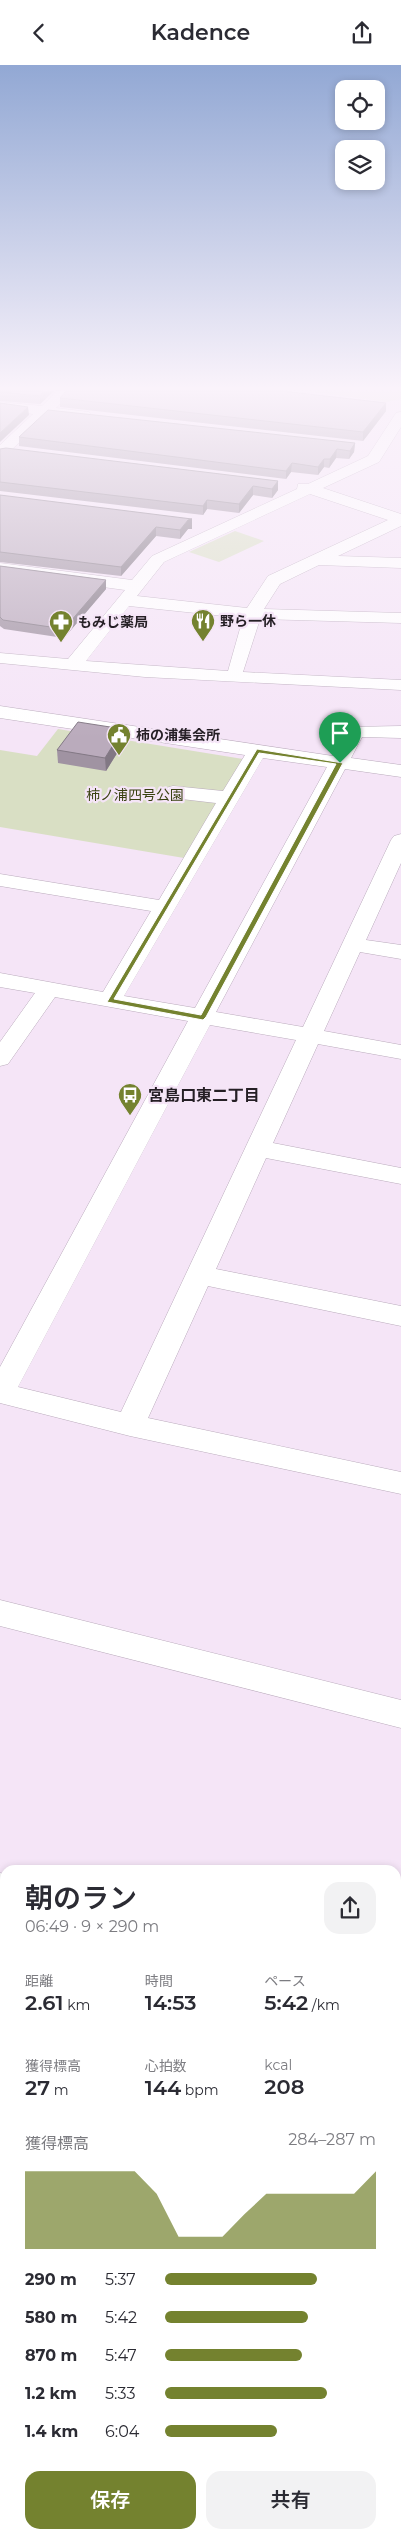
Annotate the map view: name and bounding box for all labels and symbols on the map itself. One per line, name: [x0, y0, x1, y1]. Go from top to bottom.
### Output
restaurant icon: 野ら一休: [190, 608, 216, 642]
pharmacy icon: もみじ薬局: [48, 609, 74, 643]
place label: 野ら一休: [220, 612, 276, 630]
place label: もみじ薬局: [78, 613, 148, 631]
pin: [319, 712, 361, 763]
public building icon: 柿の浦集会所: [106, 722, 132, 756]
place label: 柿の浦集会所: [136, 726, 220, 744]
park label: 柿ノ浦四号公園: [86, 786, 184, 804]
bus stop icon: 宮島口東二丁目: [117, 1082, 143, 1116]
place label: 宮島口東二丁目: [148, 1086, 260, 1105]

